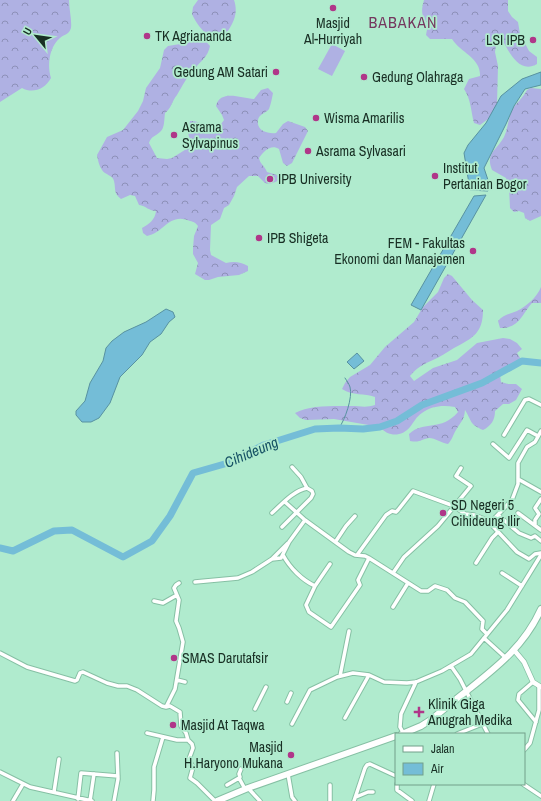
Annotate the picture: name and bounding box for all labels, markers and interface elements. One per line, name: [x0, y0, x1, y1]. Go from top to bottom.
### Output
marker: Masjid Al-Hurriyah: [328, 3, 338, 13]
district label: BABAKAN: [369, 11, 437, 33]
place label: Masjid Al-Hurriyah: [303, 14, 362, 48]
north arrow: [16, 16, 56, 56]
text: U: [20, 25, 35, 37]
place label: TK Agriananda: [155, 27, 232, 45]
marker: TK Agriananda: [142, 31, 152, 41]
place label: LSI IPB: [486, 31, 525, 49]
marker: LSI IPB: [528, 35, 538, 45]
place label: Gedung AM Satari: [174, 63, 268, 81]
marker: Gedung AM Satari: [271, 67, 281, 77]
place label: Gedung Olahraga: [372, 68, 464, 86]
marker: Gedung Olahraga: [359, 72, 369, 82]
place label: Wisma Amarilis: [324, 109, 405, 127]
marker: Wisma Amarilis: [311, 113, 321, 123]
place label: Asrama Sylvapinus: [181, 118, 238, 152]
marker: Asrama Sylvapinus: [169, 130, 179, 140]
place label: Asrama Sylvasari: [315, 142, 406, 160]
marker: Asrama Sylvasari: [303, 146, 313, 156]
place label: Institut Pertanian Bogor: [443, 159, 527, 193]
place label: IPB University: [278, 170, 352, 188]
marker: Institut Pertanian Bogor: [430, 171, 440, 181]
marker: IPB University: [265, 174, 275, 184]
place label: IPB Shigeta: [267, 229, 329, 247]
marker: IPB Shigeta: [254, 233, 264, 243]
place label: FEM - Fakultas Ekonomi dan Manajemen: [334, 234, 465, 268]
marker: FEM - Fakultas Ekonomi dan Manajemen: [468, 246, 478, 256]
water label: Cihideung: [221, 431, 281, 473]
place label: SD Negeri 5 Cihideung Ilir: [451, 496, 520, 530]
marker: SD Negeri 5 Cihideung Ilir: [438, 508, 448, 518]
place label: SMAS Darutafsir: [182, 649, 268, 667]
marker: SMAS Darutafsir: [169, 653, 179, 663]
place label: Klinik Giga Anugrah Medika: [427, 695, 513, 729]
marker: Klinik Giga Anugrah Medika: [413, 706, 425, 718]
place label: Masjid At Taqwa: [181, 716, 265, 734]
marker: Masjid At Taqwa: [168, 720, 178, 730]
legend: [395, 733, 525, 785]
place label: Masjid H.Haryono Mukana: [184, 738, 284, 772]
text: Jalan: [431, 741, 455, 757]
marker: Masjid H.Haryono Mukana: [286, 750, 296, 760]
text: Air: [430, 761, 444, 777]

